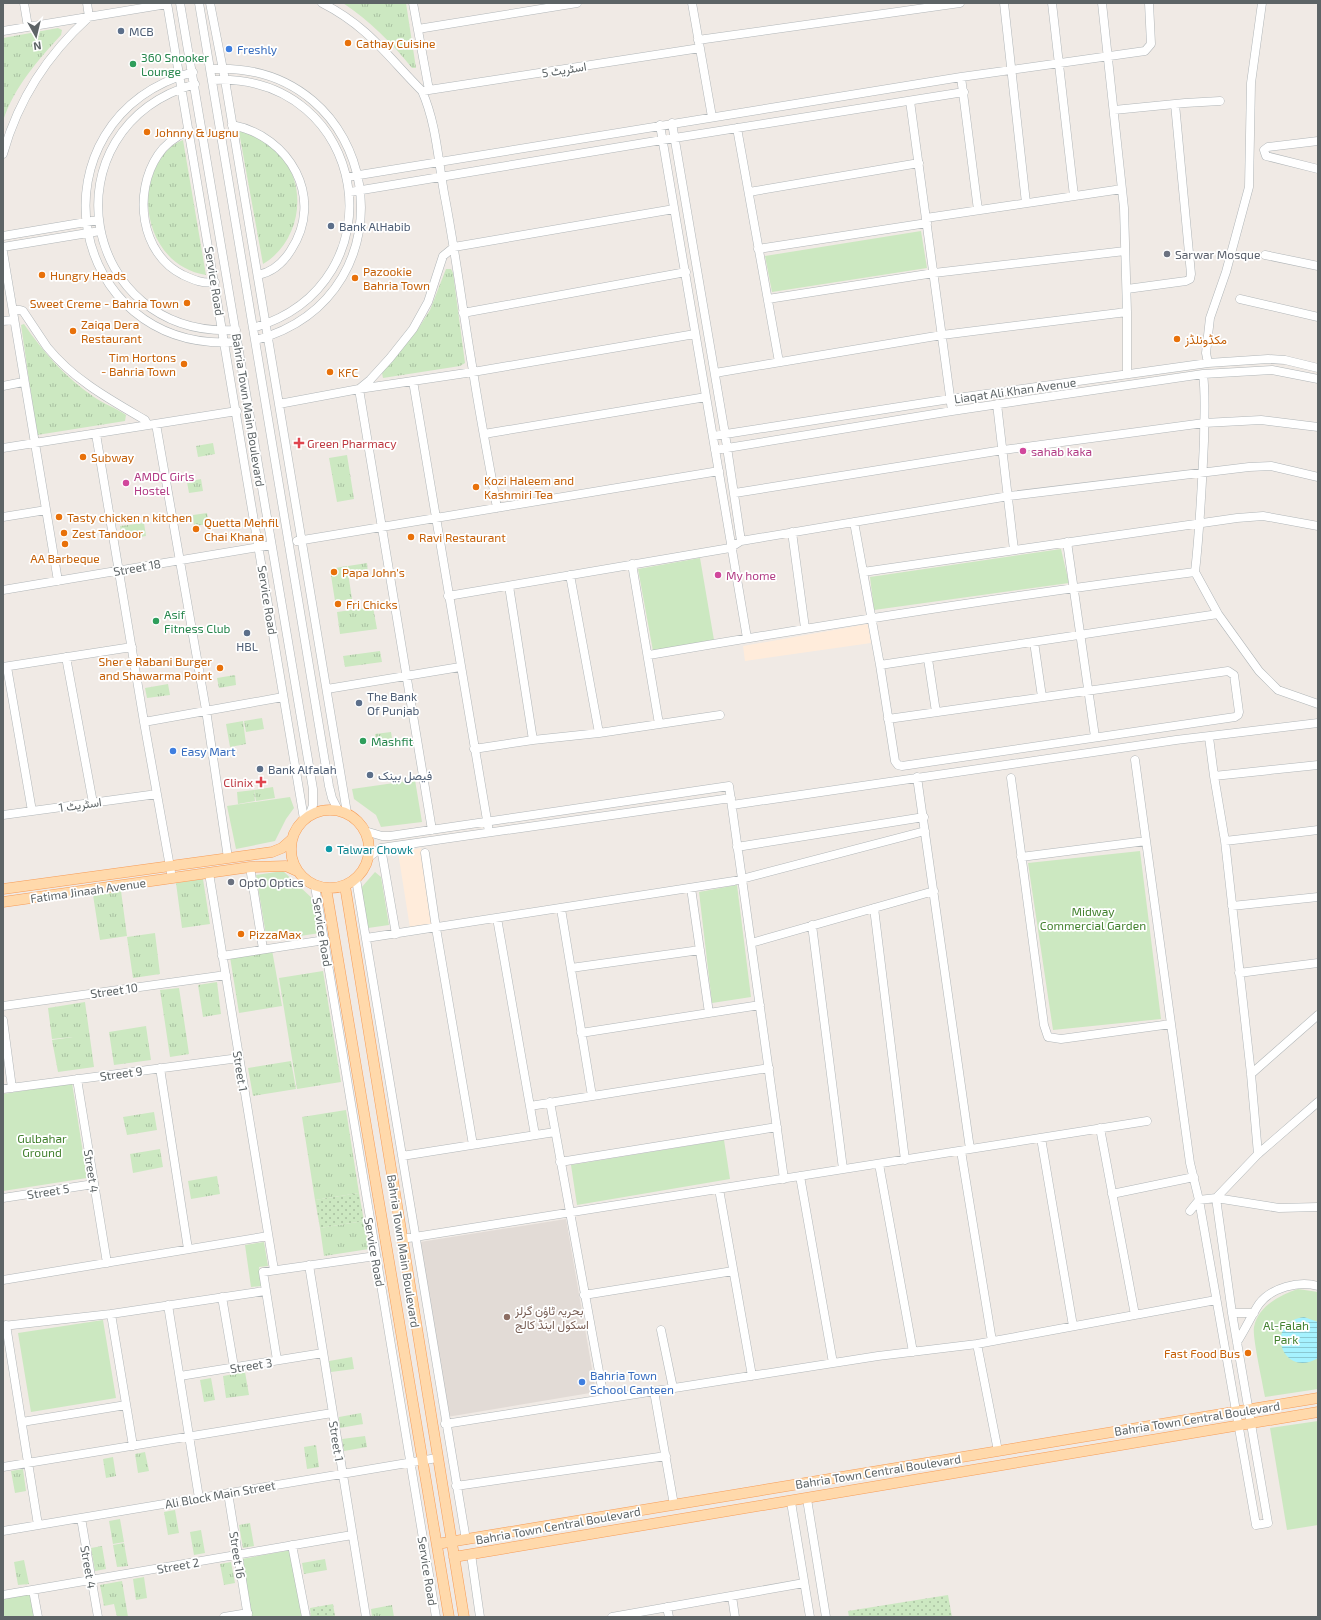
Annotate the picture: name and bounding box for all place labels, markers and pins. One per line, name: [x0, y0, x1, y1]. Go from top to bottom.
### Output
place label: MCB: [129, 24, 154, 38]
marker: MCB: [116, 26, 126, 36]
place label: Cathay Cuisine: [356, 36, 435, 50]
marker: Cathay Cuisine: [343, 38, 353, 48]
place label: Freshly: [237, 42, 278, 56]
marker: Freshly: [224, 44, 234, 54]
place label: 360 Snooker Lounge: [141, 50, 209, 78]
marker: 360 Snooker Lounge: [128, 59, 138, 69]
place label: Johnny & Jugnu: [155, 125, 239, 139]
marker: Johnny & Jugnu: [142, 127, 152, 137]
place label: Bank AlHabib: [339, 219, 411, 233]
marker: Bank AlHabib: [326, 221, 336, 231]
place label: Sarwar Mosque: [1175, 247, 1260, 261]
marker: Sarwar Mosque: [1162, 249, 1172, 259]
place label: Pazookie Bahria Town: [363, 264, 430, 292]
place label: Hungry Heads: [50, 268, 126, 282]
marker: Hungry Heads: [37, 270, 47, 280]
marker: Pazookie Bahria Town: [350, 273, 360, 283]
place label: Sweet Creme - Bahria Town: [30, 296, 179, 310]
marker: Sweet Creme - Bahria Town: [182, 298, 192, 308]
place label: Zaiqa Dera Restaurant: [81, 317, 142, 345]
marker: Zaiqa Dera Restaurant: [68, 326, 78, 336]
place label: مکڈونلڈز: [1184, 332, 1227, 348]
marker: مکڈونلڈز: [1172, 334, 1182, 344]
place label: Tim Hortons - Bahria Town: [101, 350, 176, 378]
marker: Tim Hortons - Bahria Town: [179, 359, 189, 369]
place label: KFC: [338, 365, 358, 379]
marker: KFC: [325, 367, 335, 377]
place label: Green Pharmacy: [307, 436, 397, 450]
marker: Green Pharmacy: [294, 438, 304, 448]
place label: sahab kaka: [1031, 444, 1092, 458]
marker: sahab kaka: [1018, 446, 1028, 456]
place label: Subway: [91, 450, 135, 464]
marker: Subway: [78, 452, 88, 462]
place label: AMDC Girls Hostel: [134, 469, 194, 497]
place label: Kozi Haleem and Kashmiri Tea: [484, 473, 574, 501]
marker: AMDC Girls Hostel: [121, 478, 131, 488]
marker: Kozi Haleem and Kashmiri Tea: [471, 482, 481, 492]
place label: Tasty chicken n kitchen: [67, 510, 192, 524]
marker: Tasty chicken n kitchen: [54, 512, 64, 522]
place label: Quetta Mehfil Chai Khana: [204, 515, 279, 543]
marker: Quetta Mehfil Chai Khana: [191, 524, 201, 534]
place label: Zest Tandoor: [72, 526, 143, 540]
marker: Zest Tandoor: [59, 528, 69, 538]
place label: Ravi Restaurant: [419, 530, 506, 544]
marker: Ravi Restaurant: [406, 532, 416, 542]
marker: AA Barbeque: [60, 539, 70, 549]
place label: AA Barbeque: [30, 551, 100, 565]
place label: Papa John's: [342, 565, 405, 579]
marker: Papa John's: [329, 567, 339, 577]
place label: My home: [726, 568, 776, 582]
marker: My home: [713, 570, 723, 580]
place label: Fri Chicks: [346, 597, 398, 611]
marker: Fri Chicks: [333, 599, 343, 609]
place label: Asif Fitness Club: [164, 607, 231, 635]
marker: Asif Fitness Club: [151, 616, 161, 626]
marker: HBL: [242, 628, 252, 638]
place label: HBL: [236, 639, 258, 653]
place label: Sher e Rabani Burger and Shawarma Point: [98, 654, 212, 682]
marker: Sher e Rabani Burger and Shawarma Point: [215, 663, 225, 673]
place label: The Bank Of Punjab: [367, 689, 420, 718]
marker: The Bank Of Punjab: [354, 698, 364, 708]
place label: Mashfit: [371, 734, 413, 748]
marker: Mashfit: [358, 736, 368, 746]
place label: Easy Mart: [181, 744, 236, 758]
marker: Easy Mart: [168, 746, 178, 756]
place label: Bank Alfalah: [268, 762, 337, 776]
marker: Bank Alfalah: [255, 764, 265, 774]
place label: فیصل بینک: [378, 768, 432, 784]
marker: فیصل بینک: [365, 770, 375, 780]
place label: Clinix: [223, 775, 254, 789]
marker: Clinix: [256, 777, 266, 787]
place label: Talwar Chowk: [337, 842, 413, 856]
marker: Talwar Chowk: [324, 844, 334, 854]
place label: OptO Optics: [239, 875, 304, 889]
marker: OptO Optics: [226, 877, 236, 887]
place label: PizzaMax: [249, 927, 302, 941]
marker: PizzaMax: [236, 929, 246, 939]
place label: بحریہ ٹاؤن گرلز اسکول اینڈ کالج: [514, 1303, 589, 1334]
marker: بحریہ ٹاؤن گرلز اسکول اینڈ کالج: [502, 1312, 512, 1322]
place label: Fast Food Bus: [1164, 1346, 1240, 1360]
marker: Fast Food Bus: [1243, 1348, 1253, 1358]
place label: Bahria Town School Canteen: [590, 1368, 674, 1396]
marker: Bahria Town School Canteen: [577, 1377, 587, 1387]

